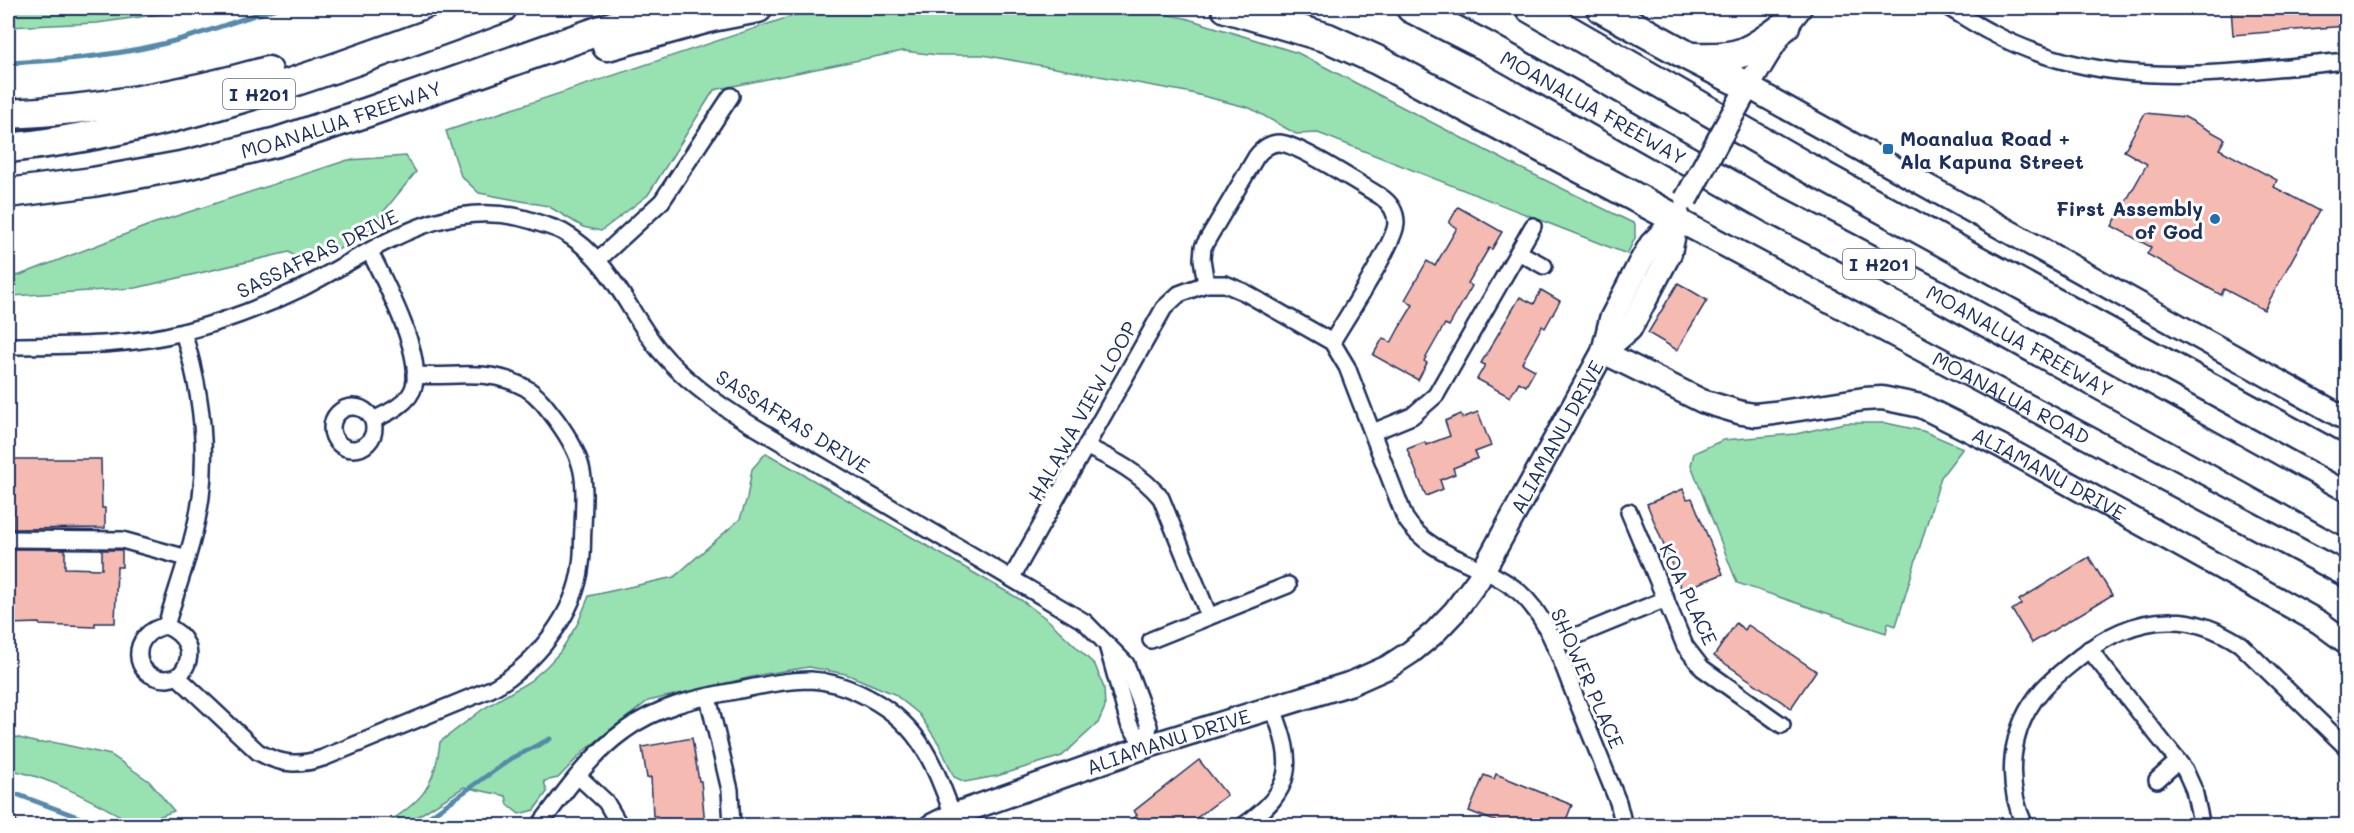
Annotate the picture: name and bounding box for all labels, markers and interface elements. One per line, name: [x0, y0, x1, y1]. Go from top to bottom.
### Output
street label: MOANALUA FREEWAY: [1496, 44, 1691, 170]
street label: MOANALUA FREEWAY: [238, 74, 445, 164]
road number: I H201: [223, 79, 295, 109]
place label: Moanalua Road + Ala Kapuna Street: [1900, 125, 2084, 174]
marker: Moanalua Road + Ala Kapuna Street: [1881, 142, 1895, 156]
place label: First Assembly of God: [2056, 195, 2203, 244]
street label: SASSAFRAS DRIVE: [232, 203, 402, 303]
marker: First Assembly of God: [2208, 212, 2222, 226]
road number: I H201: [1843, 249, 1915, 279]
street label: MOANALUA FREEWAY: [1922, 278, 2118, 403]
street label: HALAWA VIEW LOOP: [1022, 316, 1142, 506]
street label: MOANALUA ROAD: [1928, 345, 2095, 450]
street label: ALIAMANU DRIVE: [1504, 356, 1609, 518]
street label: SASSAFRAS DRIVE: [711, 363, 875, 479]
street label: ALIAMANU DRIVE: [1968, 421, 2130, 525]
street label: KOA PLACE: [1654, 539, 1724, 649]
street label: SHOWER PLACE: [1545, 604, 1631, 752]
street label: ALIAMANU DRIVE: [1082, 702, 1253, 780]

